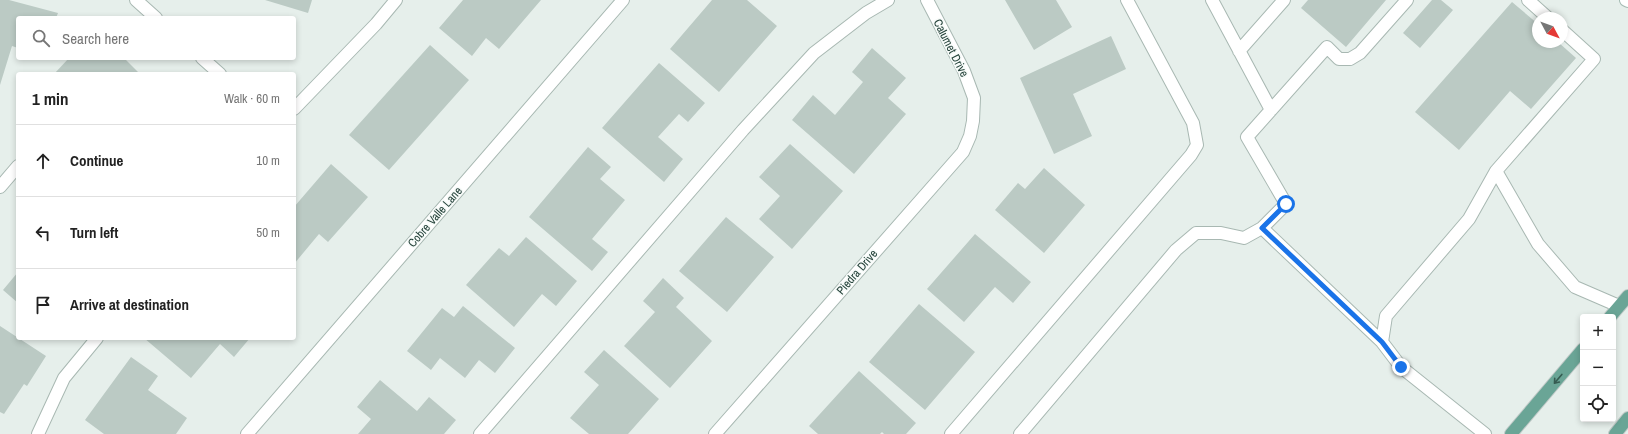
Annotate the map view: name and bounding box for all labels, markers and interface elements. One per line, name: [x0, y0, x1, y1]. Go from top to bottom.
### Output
north arrow: [1532, 12, 1568, 48]
search box: [16, 16, 296, 60]
street label: Calumet Drive: [930, 16, 972, 80]
icon: search: [30, 27, 52, 49]
text: Search here: [62, 28, 129, 49]
text: 1 min: [32, 87, 68, 110]
text: Walk · 60 m: [224, 90, 280, 107]
icon: ahead: [32, 150, 54, 172]
text: Continue: [70, 150, 123, 171]
text: 10 m: [256, 152, 280, 169]
street label: Cobre Valle Lane: [404, 183, 466, 251]
route start: [1277, 195, 1295, 213]
icon: left: [32, 222, 54, 244]
text: Turn left: [70, 222, 118, 243]
text: 50 m: [256, 224, 280, 241]
street label: Piedra Drive: [833, 246, 881, 298]
icon: arrive: [32, 294, 54, 316]
text: Arrive at destination: [70, 294, 189, 315]
map controls: [1580, 314, 1616, 422]
button: +: [1580, 314, 1616, 350]
button: −: [1580, 350, 1616, 386]
route end: [1392, 358, 1410, 376]
one-way arrow: [1553, 373, 1562, 384]
button: locate: [1580, 386, 1616, 422]

